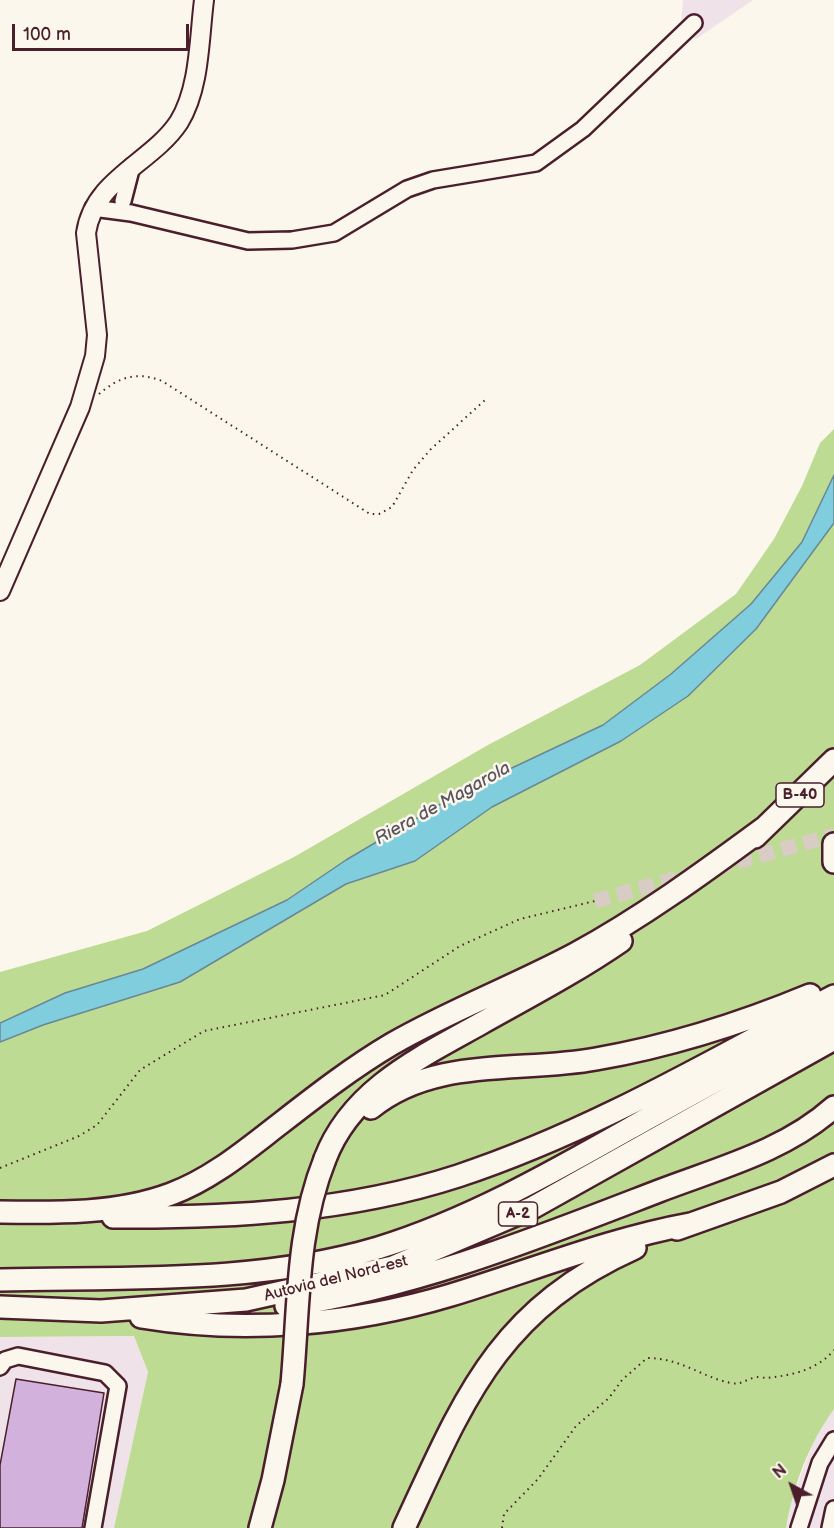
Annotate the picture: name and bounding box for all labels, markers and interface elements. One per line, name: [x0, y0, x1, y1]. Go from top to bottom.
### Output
scale bar: [15, 12, 192, 50]
text: 100 m: [23, 24, 71, 45]
water label: Riera de Magarola: [371, 758, 515, 850]
road number: B-40: [776, 783, 824, 807]
road number: A-2: [498, 1202, 538, 1226]
street label: Autovia del Nord-est: [262, 1252, 410, 1306]
north arrow: [762, 1456, 822, 1516]
text: N: [769, 1461, 791, 1483]

